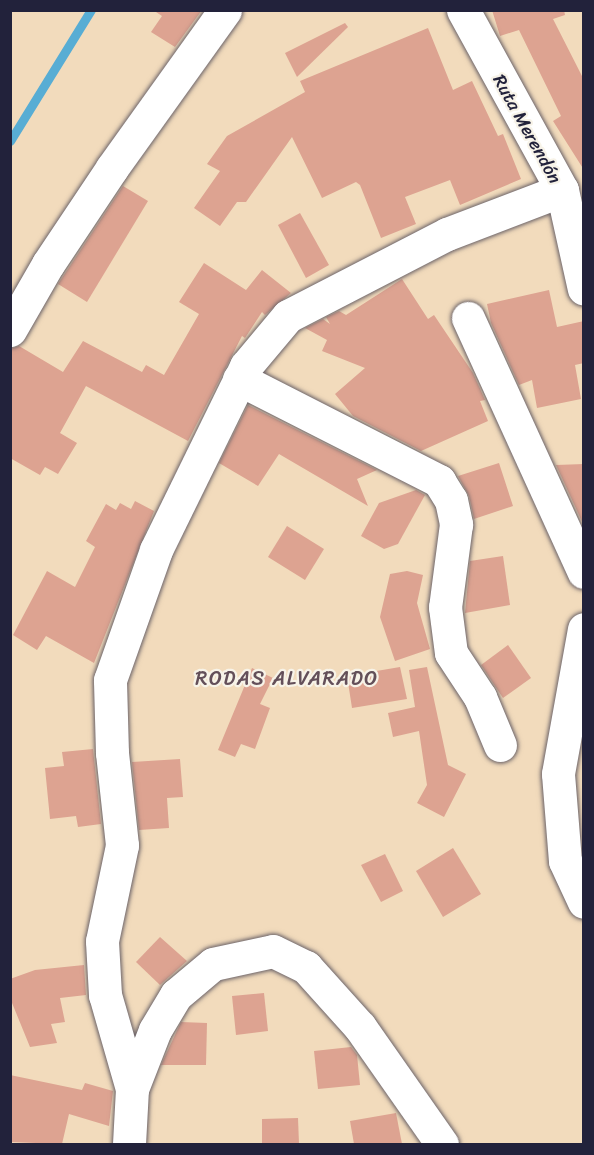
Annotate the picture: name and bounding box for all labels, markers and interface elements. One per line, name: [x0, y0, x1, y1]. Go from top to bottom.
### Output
street label: Ruta Merendón: [488, 71, 566, 187]
district label: RODAS ALVARADO: [195, 666, 379, 690]

